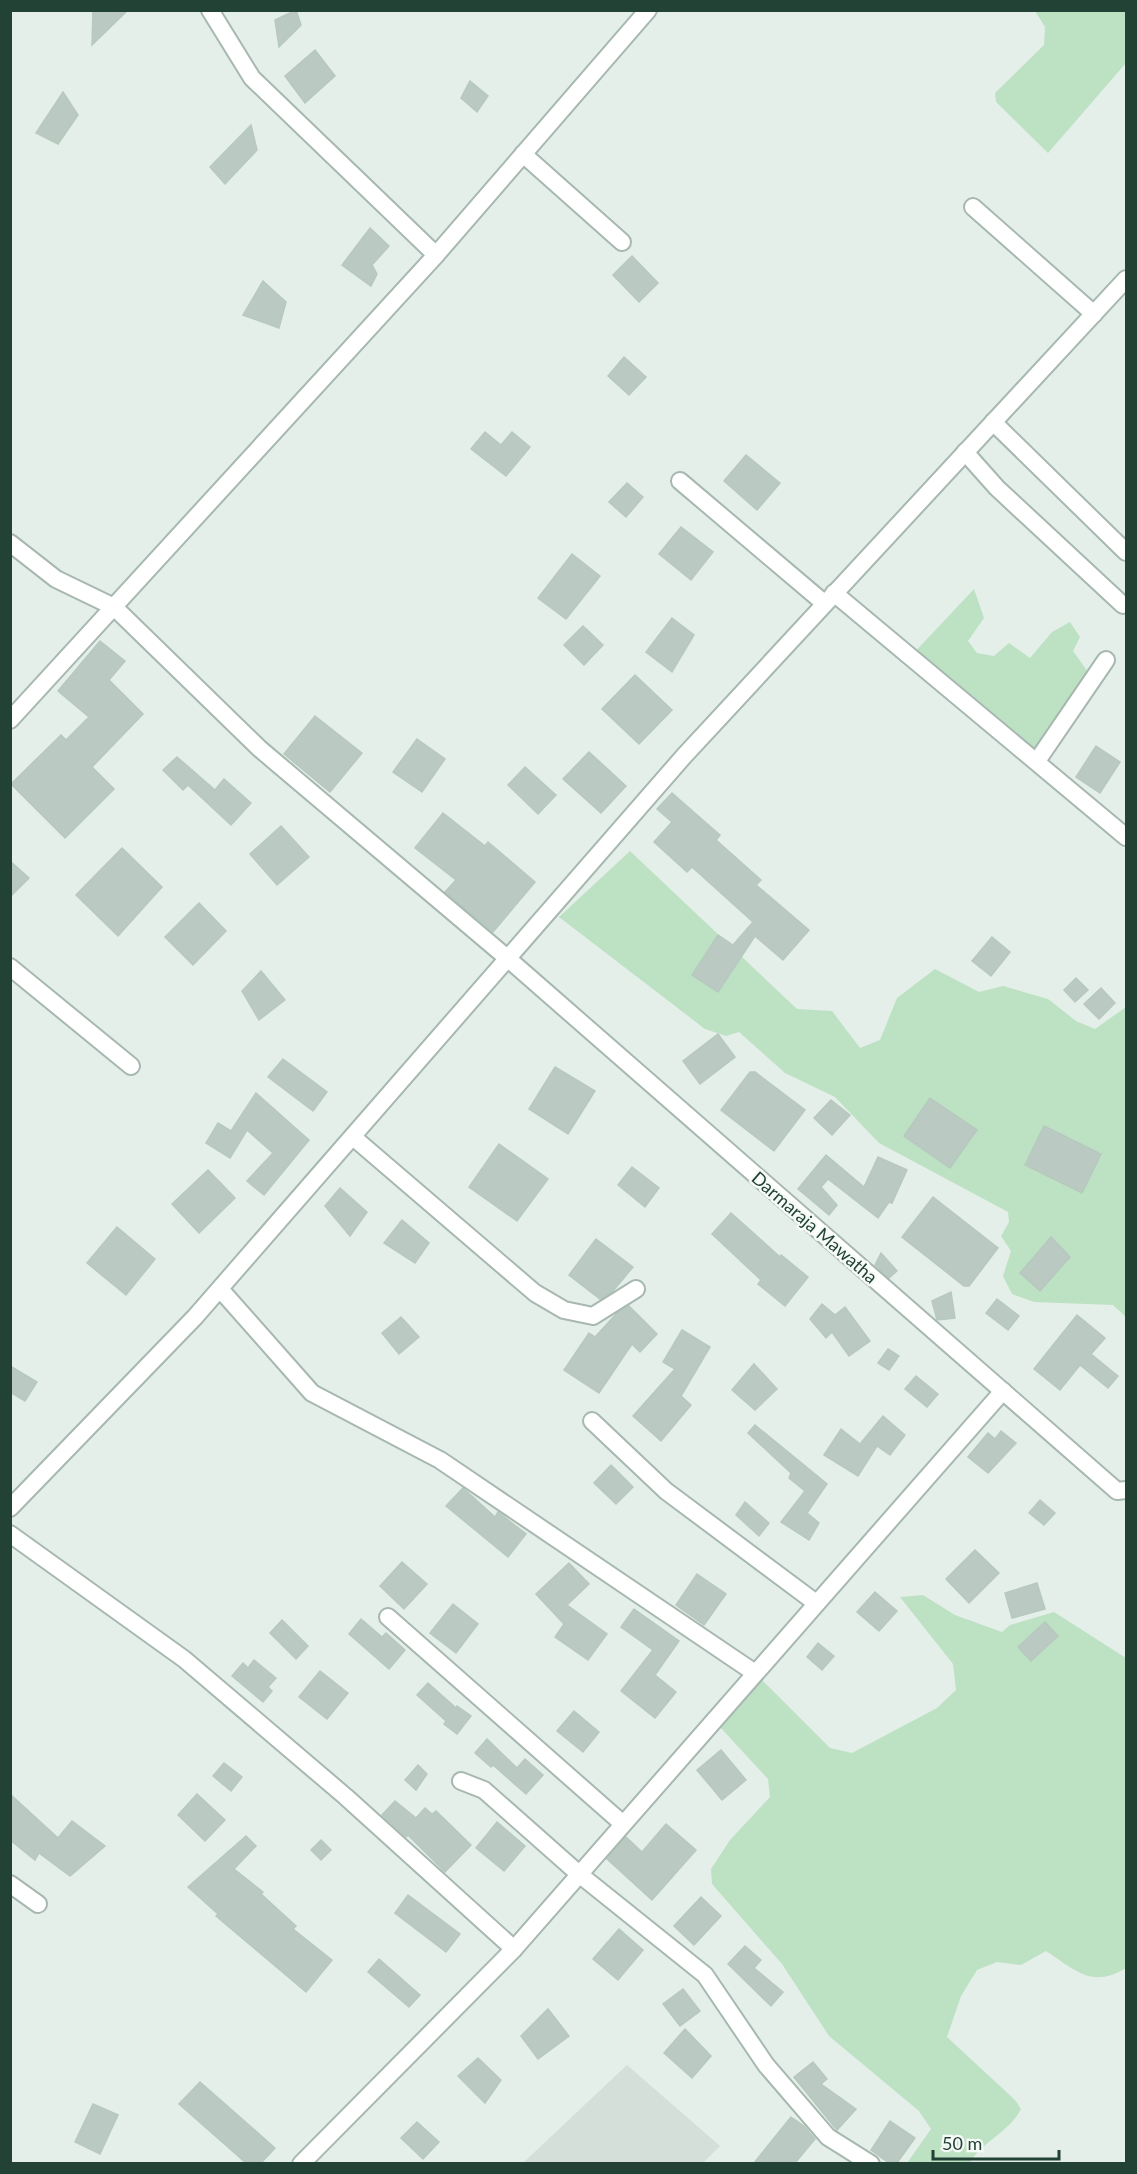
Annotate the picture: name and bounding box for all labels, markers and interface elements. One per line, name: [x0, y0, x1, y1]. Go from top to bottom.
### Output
street label: Darmaraja Mawatha: [748, 1166, 882, 1288]
scale bar: [933, 2123, 1059, 2161]
text: 50 m: [942, 2132, 982, 2154]

